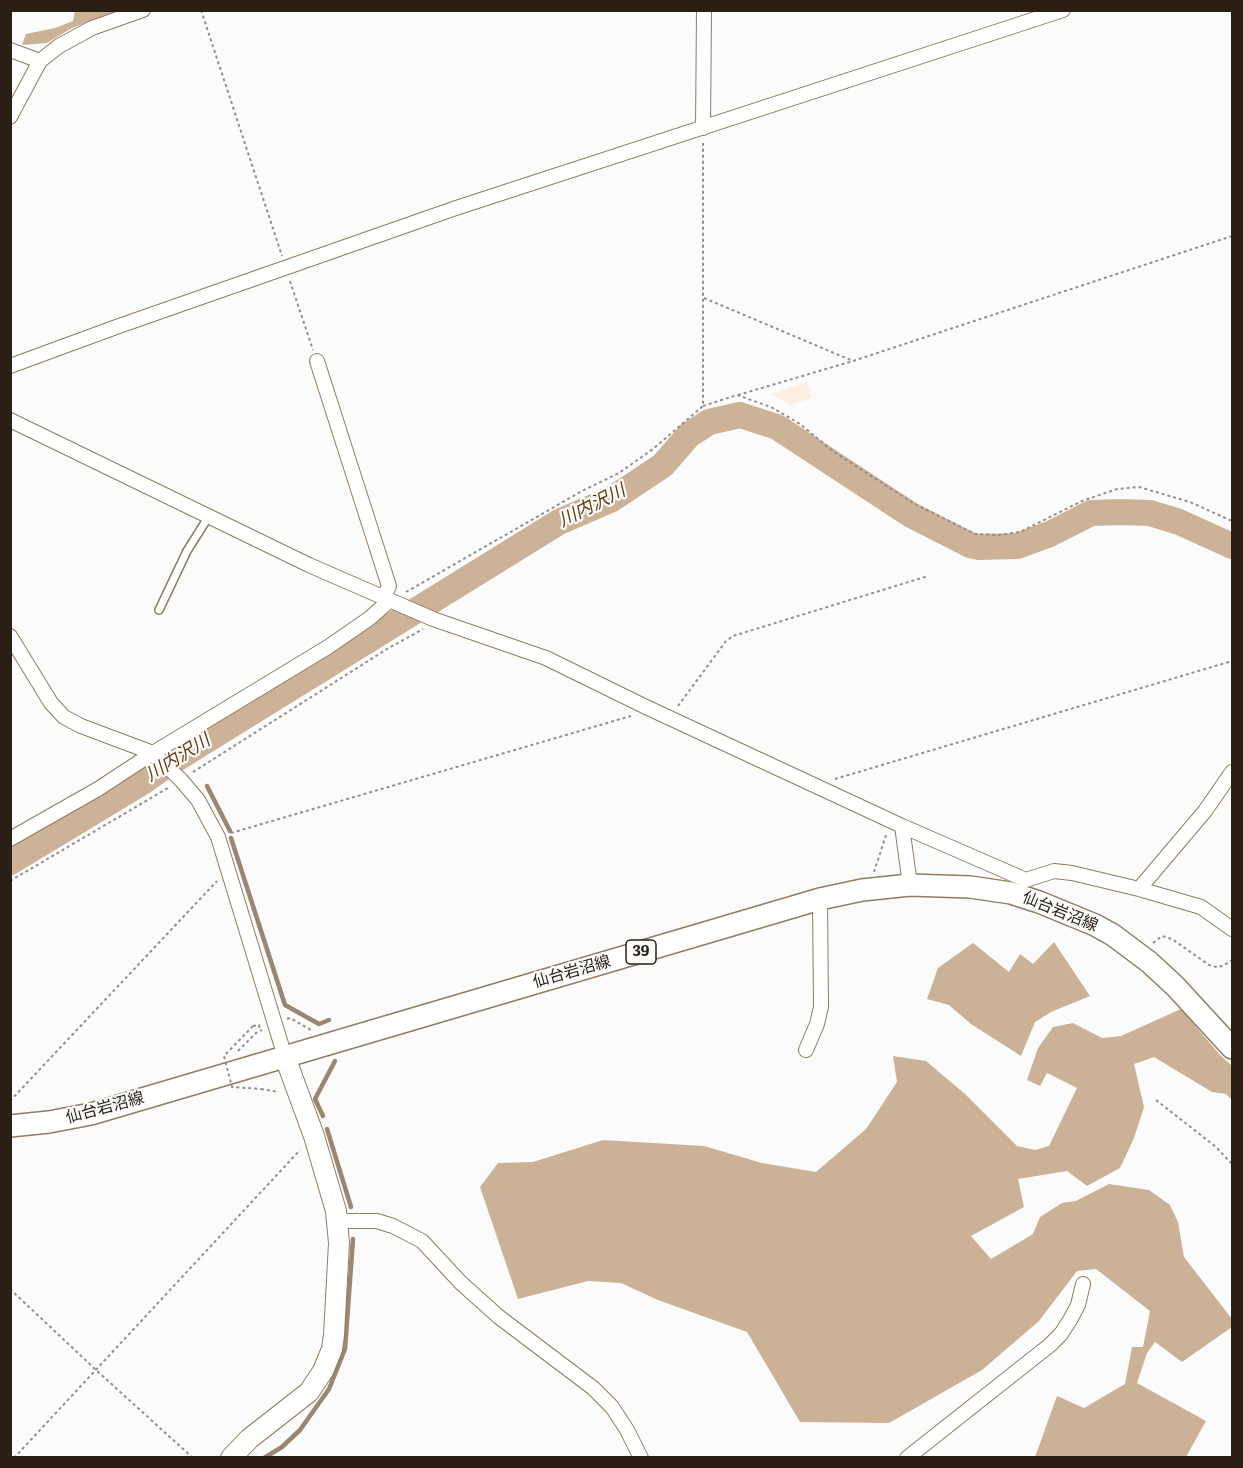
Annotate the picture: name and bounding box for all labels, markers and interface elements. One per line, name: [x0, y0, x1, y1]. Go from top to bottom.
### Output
water label: 川内沢川: [555, 480, 629, 532]
water label: 川内沢川: [142, 730, 214, 786]
street label: 仙台岩沼線: [1019, 888, 1101, 936]
road number: 39: [626, 940, 656, 964]
street label: 仙台岩沼線: [531, 952, 613, 992]
street label: 仙台岩沼線: [64, 1088, 146, 1128]

